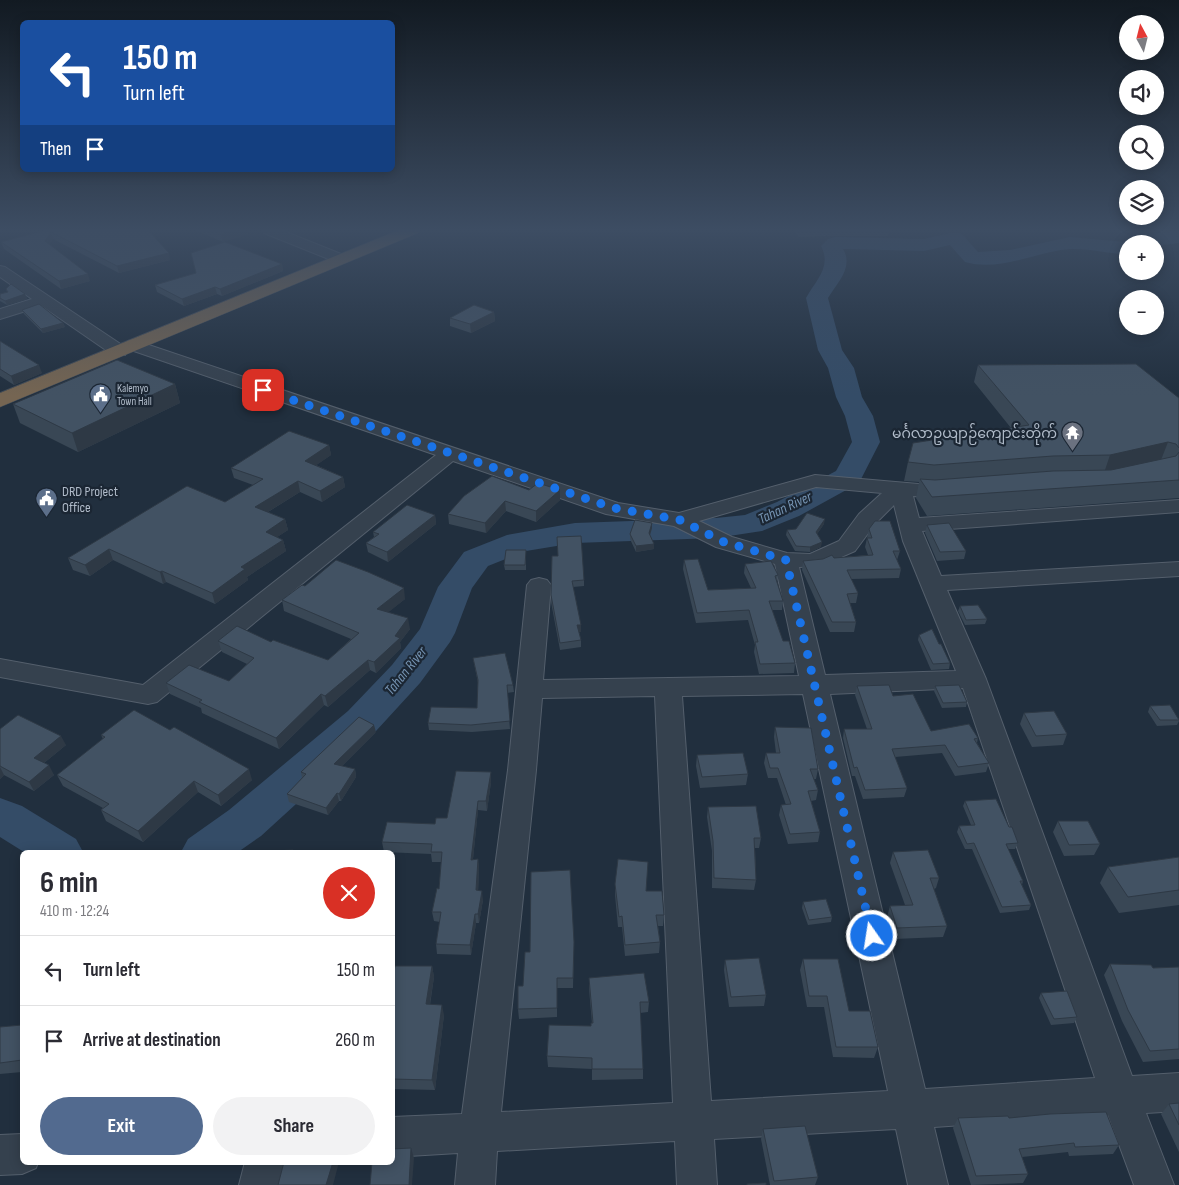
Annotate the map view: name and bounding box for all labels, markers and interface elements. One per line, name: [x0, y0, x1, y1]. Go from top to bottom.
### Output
north arrow: [1119, 15, 1164, 60]
map controls: [1119, 15, 1164, 335]
text: 150 m: [123, 37, 197, 80]
icon: left: [40, 40, 105, 105]
button: sound: [1119, 70, 1164, 115]
text: Turn left: [123, 80, 185, 107]
button: search: [1119, 125, 1164, 170]
icon: arrive: [81, 135, 109, 163]
text: Then: [40, 138, 71, 161]
button: layers: [1119, 180, 1164, 225]
button: +: [1119, 235, 1164, 280]
button: −: [1119, 290, 1164, 335]
pin: [242, 369, 284, 411]
icon: arrive: [249, 376, 277, 404]
public building icon: Kalemyo Town Hall: [89, 382, 113, 413]
place label: Kalemyo Town Hall: [117, 382, 152, 408]
temple icon: မင်္ဂလာဥယျာဉ်ကျောင်းတိုက်: [1061, 421, 1085, 452]
place label: မင်္ဂလာဥယျာဉ်ကျောင်းတိုက်: [892, 423, 1057, 445]
place label: DRD Project Office: [62, 483, 118, 516]
public building icon: DRD Project Office: [34, 487, 58, 518]
water label: Tahan River: [755, 487, 816, 529]
water label: Tahan River: [381, 642, 432, 699]
text: 6 min: [40, 865, 98, 901]
button: close: [323, 867, 375, 919]
text: 410 m · 12:24: [40, 902, 109, 921]
position arrow: [845, 909, 897, 961]
icon: left: [40, 957, 68, 985]
text: Turn left: [83, 959, 140, 982]
text: 150 m: [337, 959, 375, 982]
icon: arrive: [40, 1027, 68, 1055]
text: Arrive at destination: [83, 1029, 221, 1052]
text: 260 m: [335, 1029, 375, 1052]
button: Exit: [40, 1097, 203, 1155]
button: Share: [213, 1097, 375, 1155]

